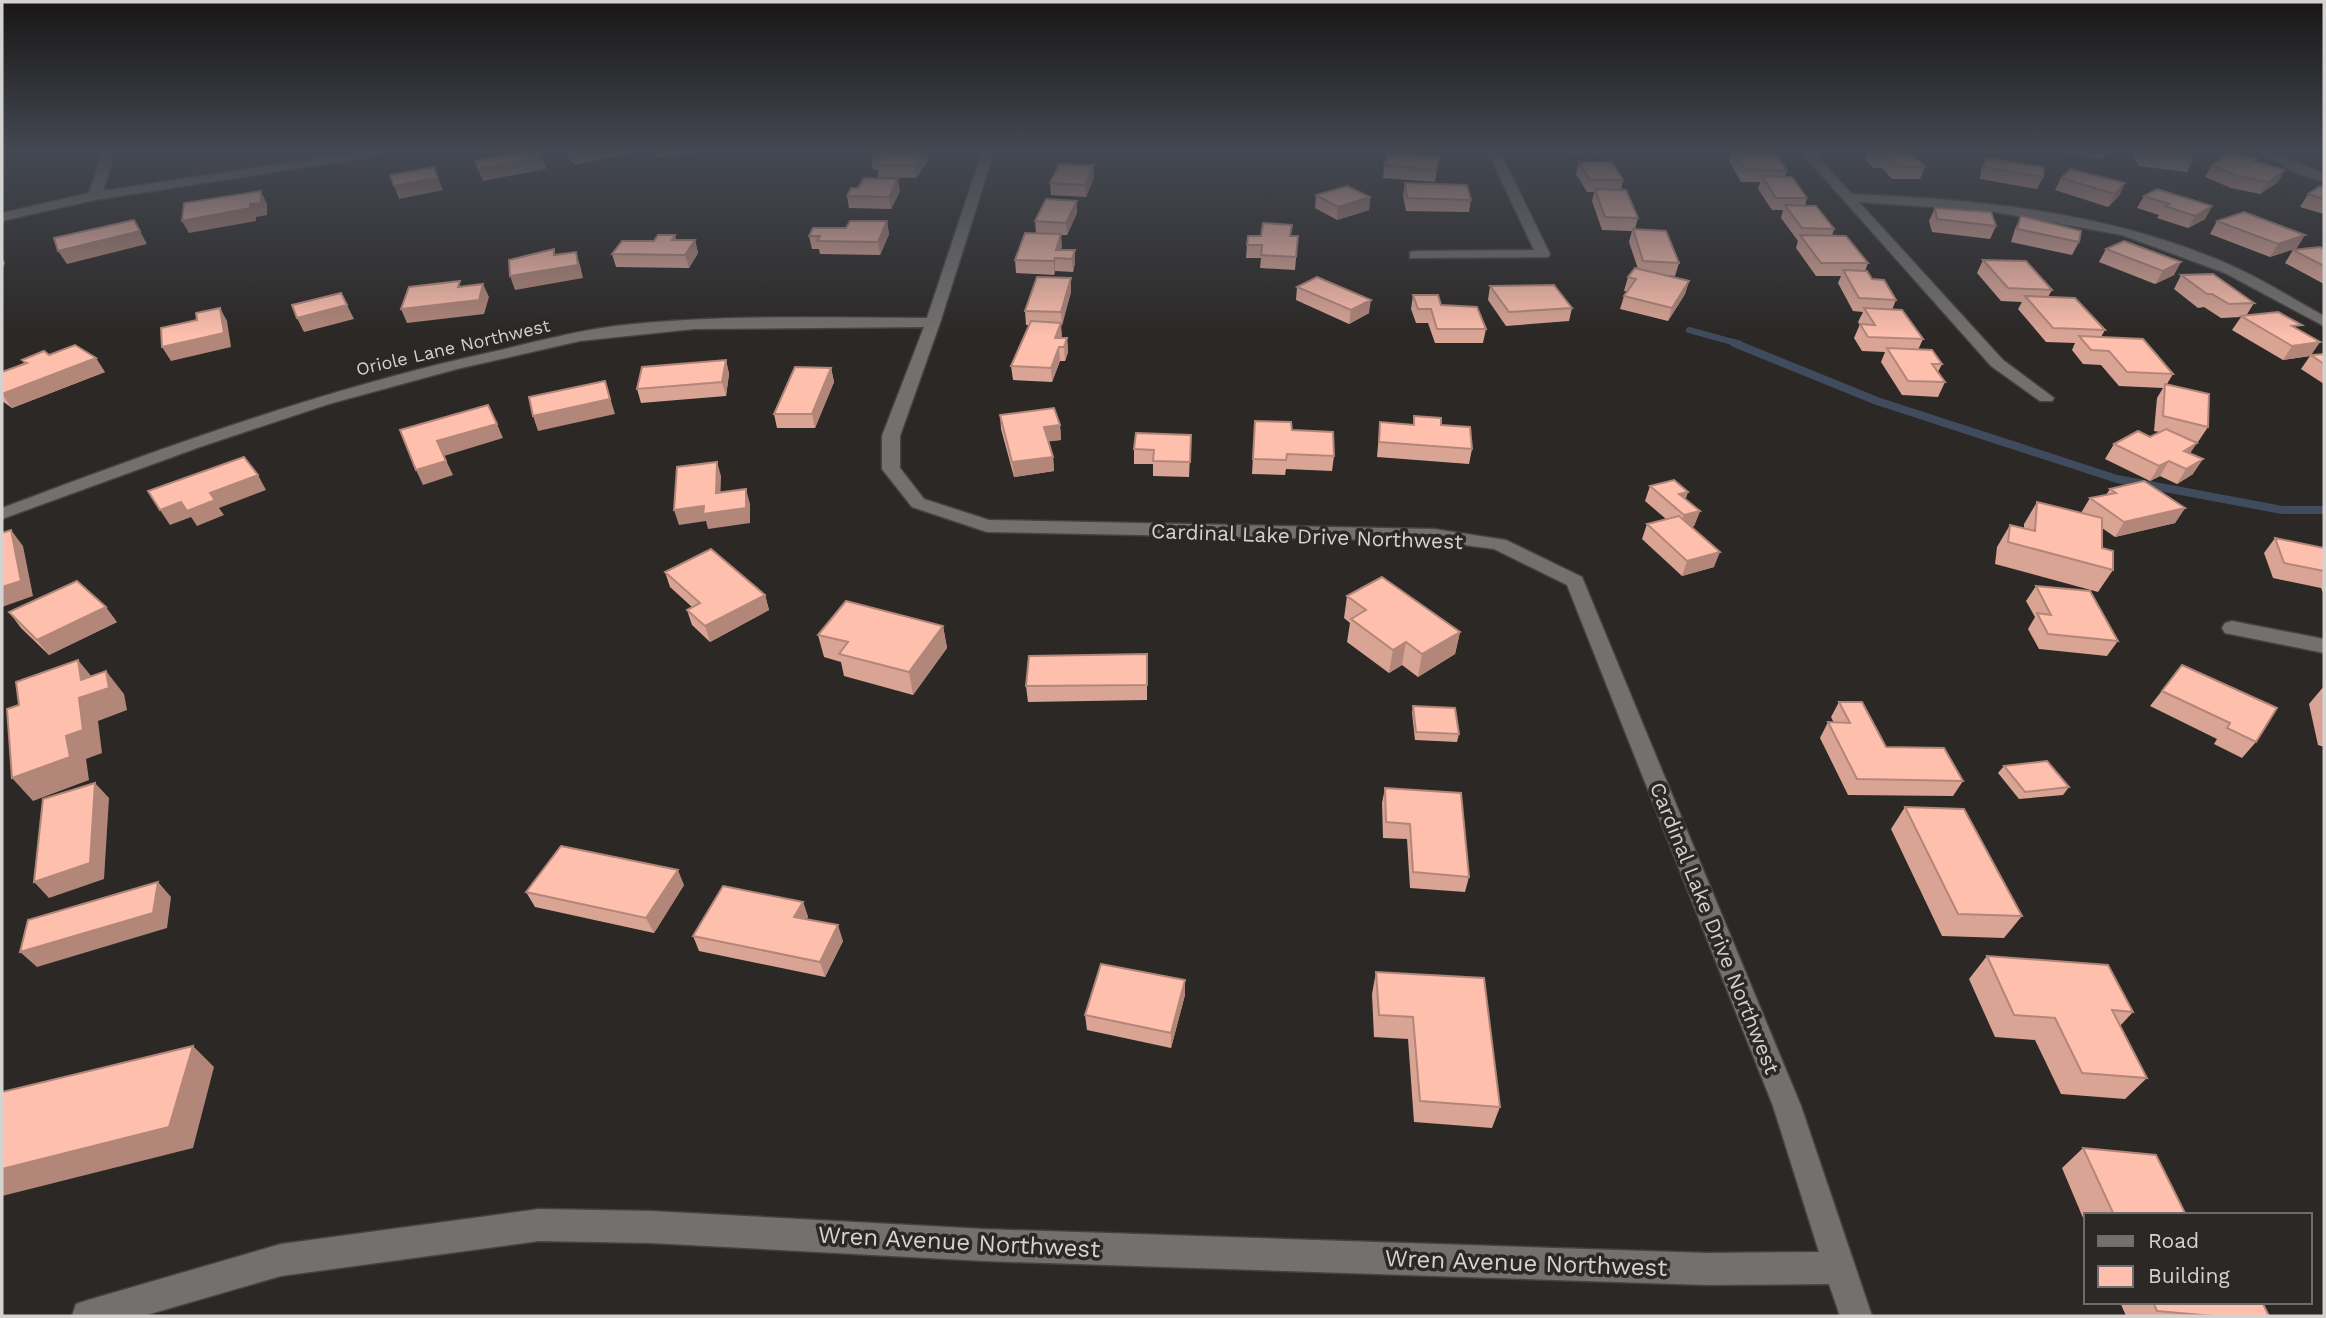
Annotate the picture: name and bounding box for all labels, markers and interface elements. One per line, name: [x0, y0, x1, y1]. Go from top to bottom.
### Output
street label: Oriole Lane Northwest: [354, 314, 552, 380]
street label: Cardinal Lake Drive Northwest: [1151, 518, 1464, 554]
street label: Cardinal Lake Drive Northwest: [1645, 779, 1785, 1078]
legend: [2084, 1213, 2312, 1304]
street label: Wren Avenue Northwest: [817, 1221, 1101, 1263]
text: Road: [2148, 1228, 2199, 1253]
street label: Wren Avenue Northwest: [1384, 1244, 1668, 1282]
text: Building: [2148, 1263, 2230, 1288]

